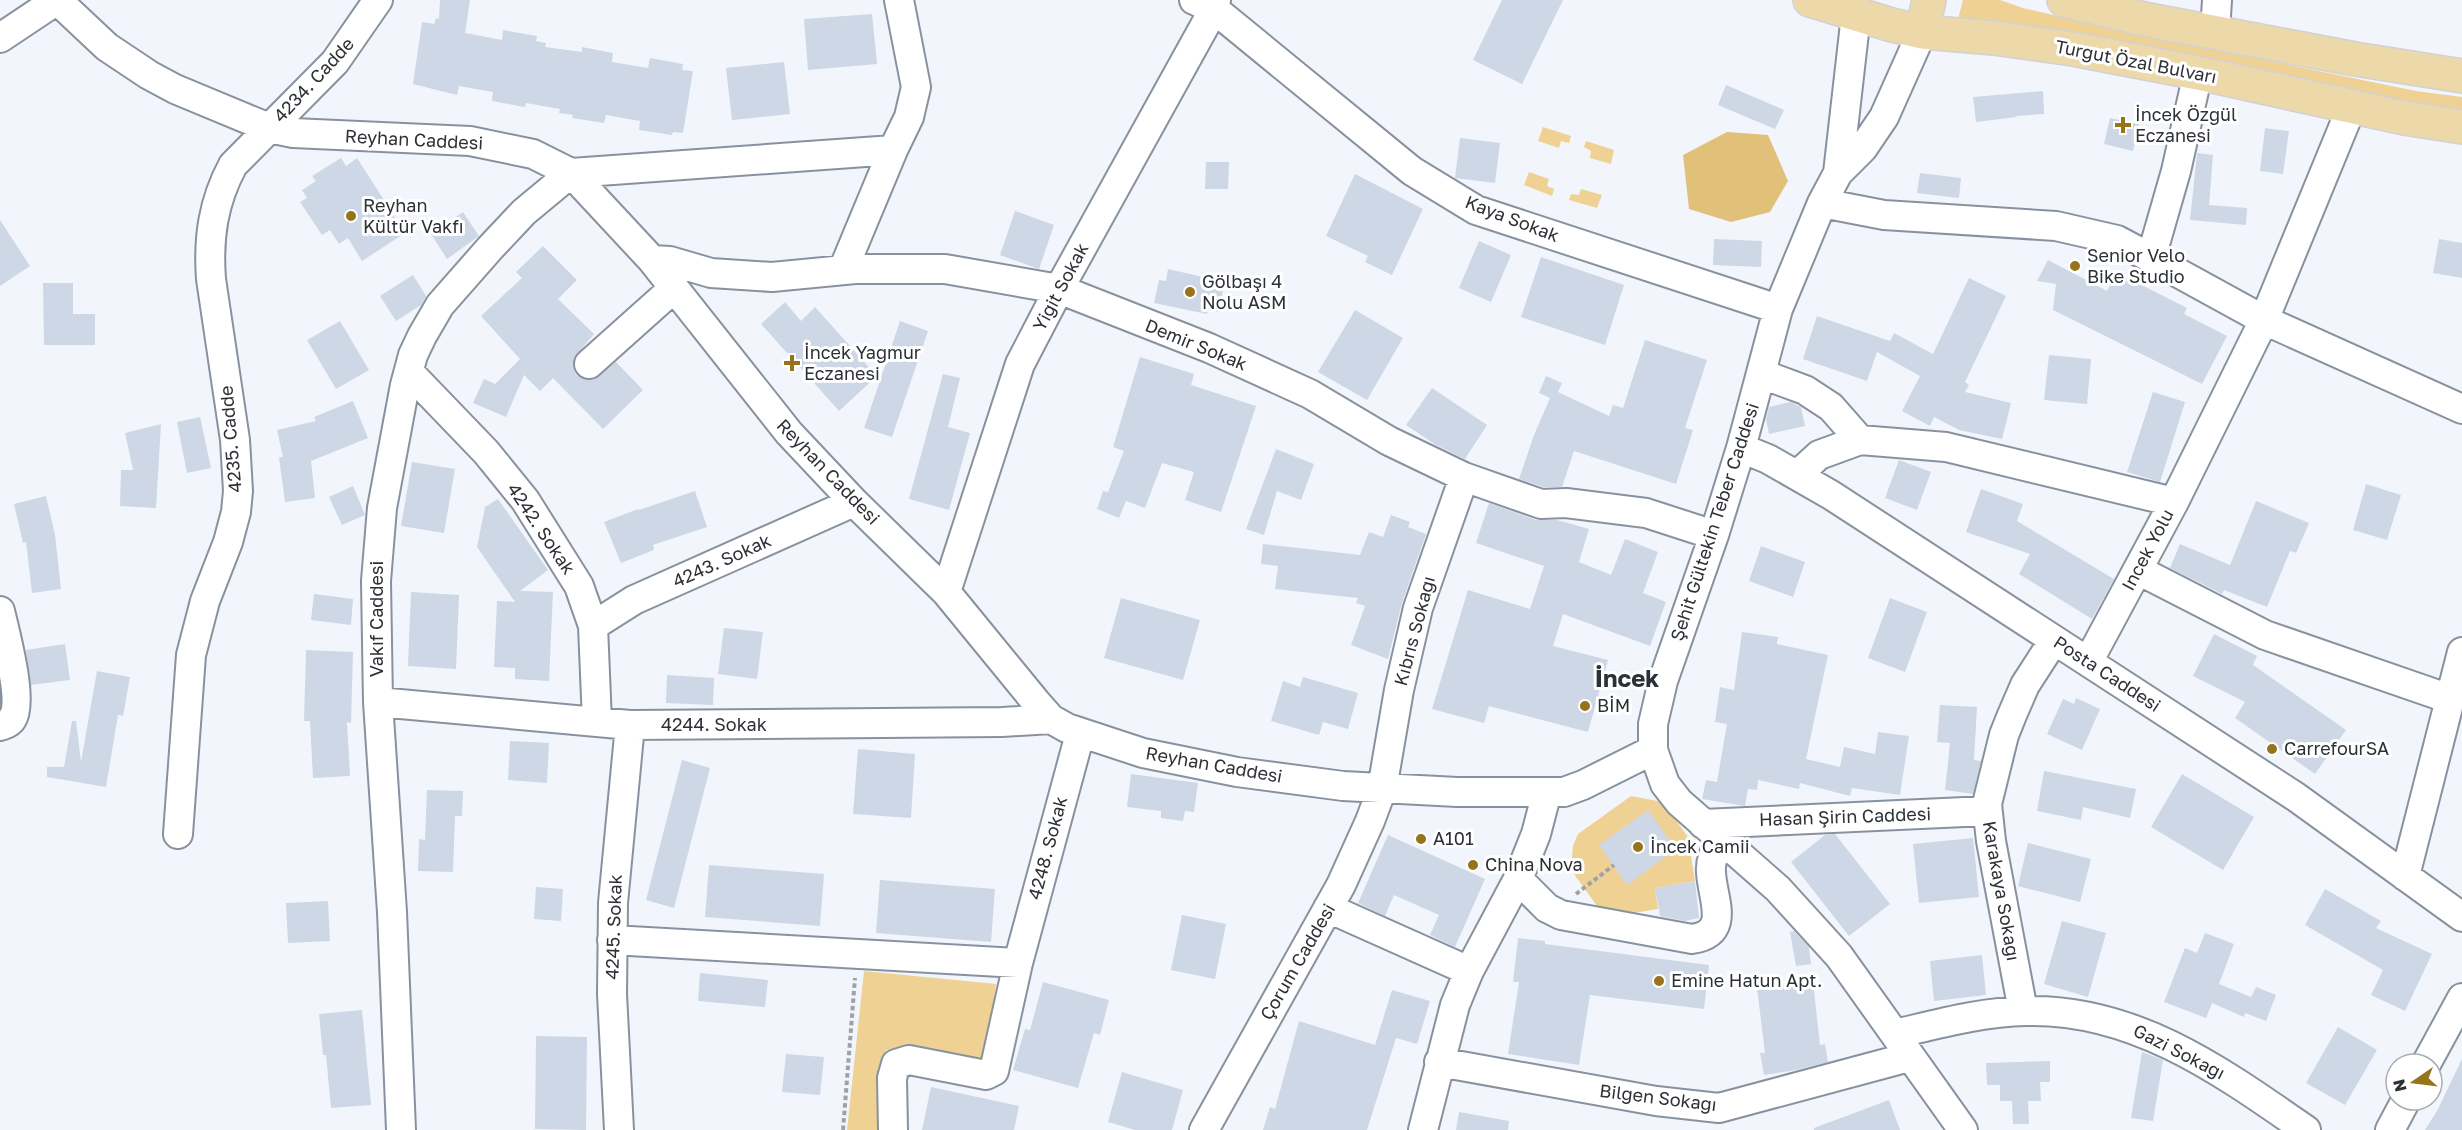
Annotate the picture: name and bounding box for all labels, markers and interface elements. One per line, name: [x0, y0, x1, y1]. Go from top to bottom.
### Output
street label: 4234. Cadde: [268, 32, 358, 126]
street label: Turgut Özal Bulvarı: [2054, 35, 2219, 87]
place label: İncek Özgül Eczanesi: [2135, 103, 2237, 146]
marker: İncek Özgül Eczanesi: [2116, 118, 2130, 132]
street label: Reyhan Caddesi: [344, 124, 484, 154]
street label: Kaya Sokak: [1462, 190, 1562, 246]
place label: Reyhan Kültür Vakfı: [363, 194, 464, 237]
marker: Reyhan Kültür Vakfı: [344, 209, 358, 223]
street label: Yiğit Sokak: [1028, 239, 1093, 334]
place label: Senior Velo Bike Studio: [2087, 244, 2185, 287]
marker: Senior Velo Bike Studio: [2068, 259, 2082, 273]
place label: Gölbaşı 4 Nolu ASM: [1202, 270, 1287, 313]
marker: Gölbaşı 4 Nolu ASM: [1183, 285, 1197, 299]
street label: Demir Sokak: [1142, 314, 1251, 374]
place label: İncek Yağmur Eczanesi: [804, 341, 921, 384]
marker: İncek Yağmur Eczanesi: [785, 356, 799, 370]
street label: 4235. Cadde: [214, 385, 246, 493]
street label: Şehit Gültekin Teber Caddesi: [1665, 400, 1763, 644]
street label: Reyhan Caddesi: [773, 414, 885, 529]
street label: 4242. Sokak: [503, 479, 580, 578]
street label: Incek Yolu: [2116, 505, 2178, 594]
street label: 4243. Sokak: [669, 529, 774, 592]
street label: Vakıf Caddesi: [365, 561, 387, 677]
street label: Kıbrıs Sokağı: [1389, 574, 1439, 688]
street label: Posta Caddesi: [2050, 630, 2165, 716]
district label: İncek: [1595, 663, 1659, 692]
place label: BİM: [1597, 694, 1630, 716]
marker: BİM: [1578, 699, 1592, 713]
street label: 4244. Sokak: [661, 713, 767, 735]
place label: CarrefourSA: [2284, 737, 2389, 759]
street label: Reyhan Caddesi: [1144, 741, 1284, 787]
marker: CarrefourSA: [2265, 742, 2279, 756]
street label: 4248. Sokak: [1023, 794, 1071, 902]
street label: Hasan Şirin Caddesi: [1759, 802, 1931, 830]
street label: Karakaya Sokağı: [1979, 819, 2025, 963]
place label: A101: [1433, 827, 1474, 849]
marker: A101: [1414, 832, 1428, 846]
place label: İncek Camii: [1650, 835, 1750, 857]
marker: İncek Camii: [1631, 840, 1645, 854]
place label: China Nova: [1485, 853, 1583, 875]
marker: China Nova: [1466, 858, 1480, 872]
street label: 4245. Sokak: [600, 874, 626, 980]
street label: Çorum Caddesi: [1255, 899, 1339, 1024]
place label: Emine Hatun Apt.: [1671, 969, 1822, 991]
marker: Emine Hatun Apt.: [1652, 974, 1666, 988]
street label: Gazi Sokağı: [2130, 1019, 2229, 1084]
north arrow: [2384, 1052, 2444, 1112]
text: N: [2388, 1077, 2411, 1094]
street label: Bilgen Sokağı: [1598, 1079, 1718, 1115]

